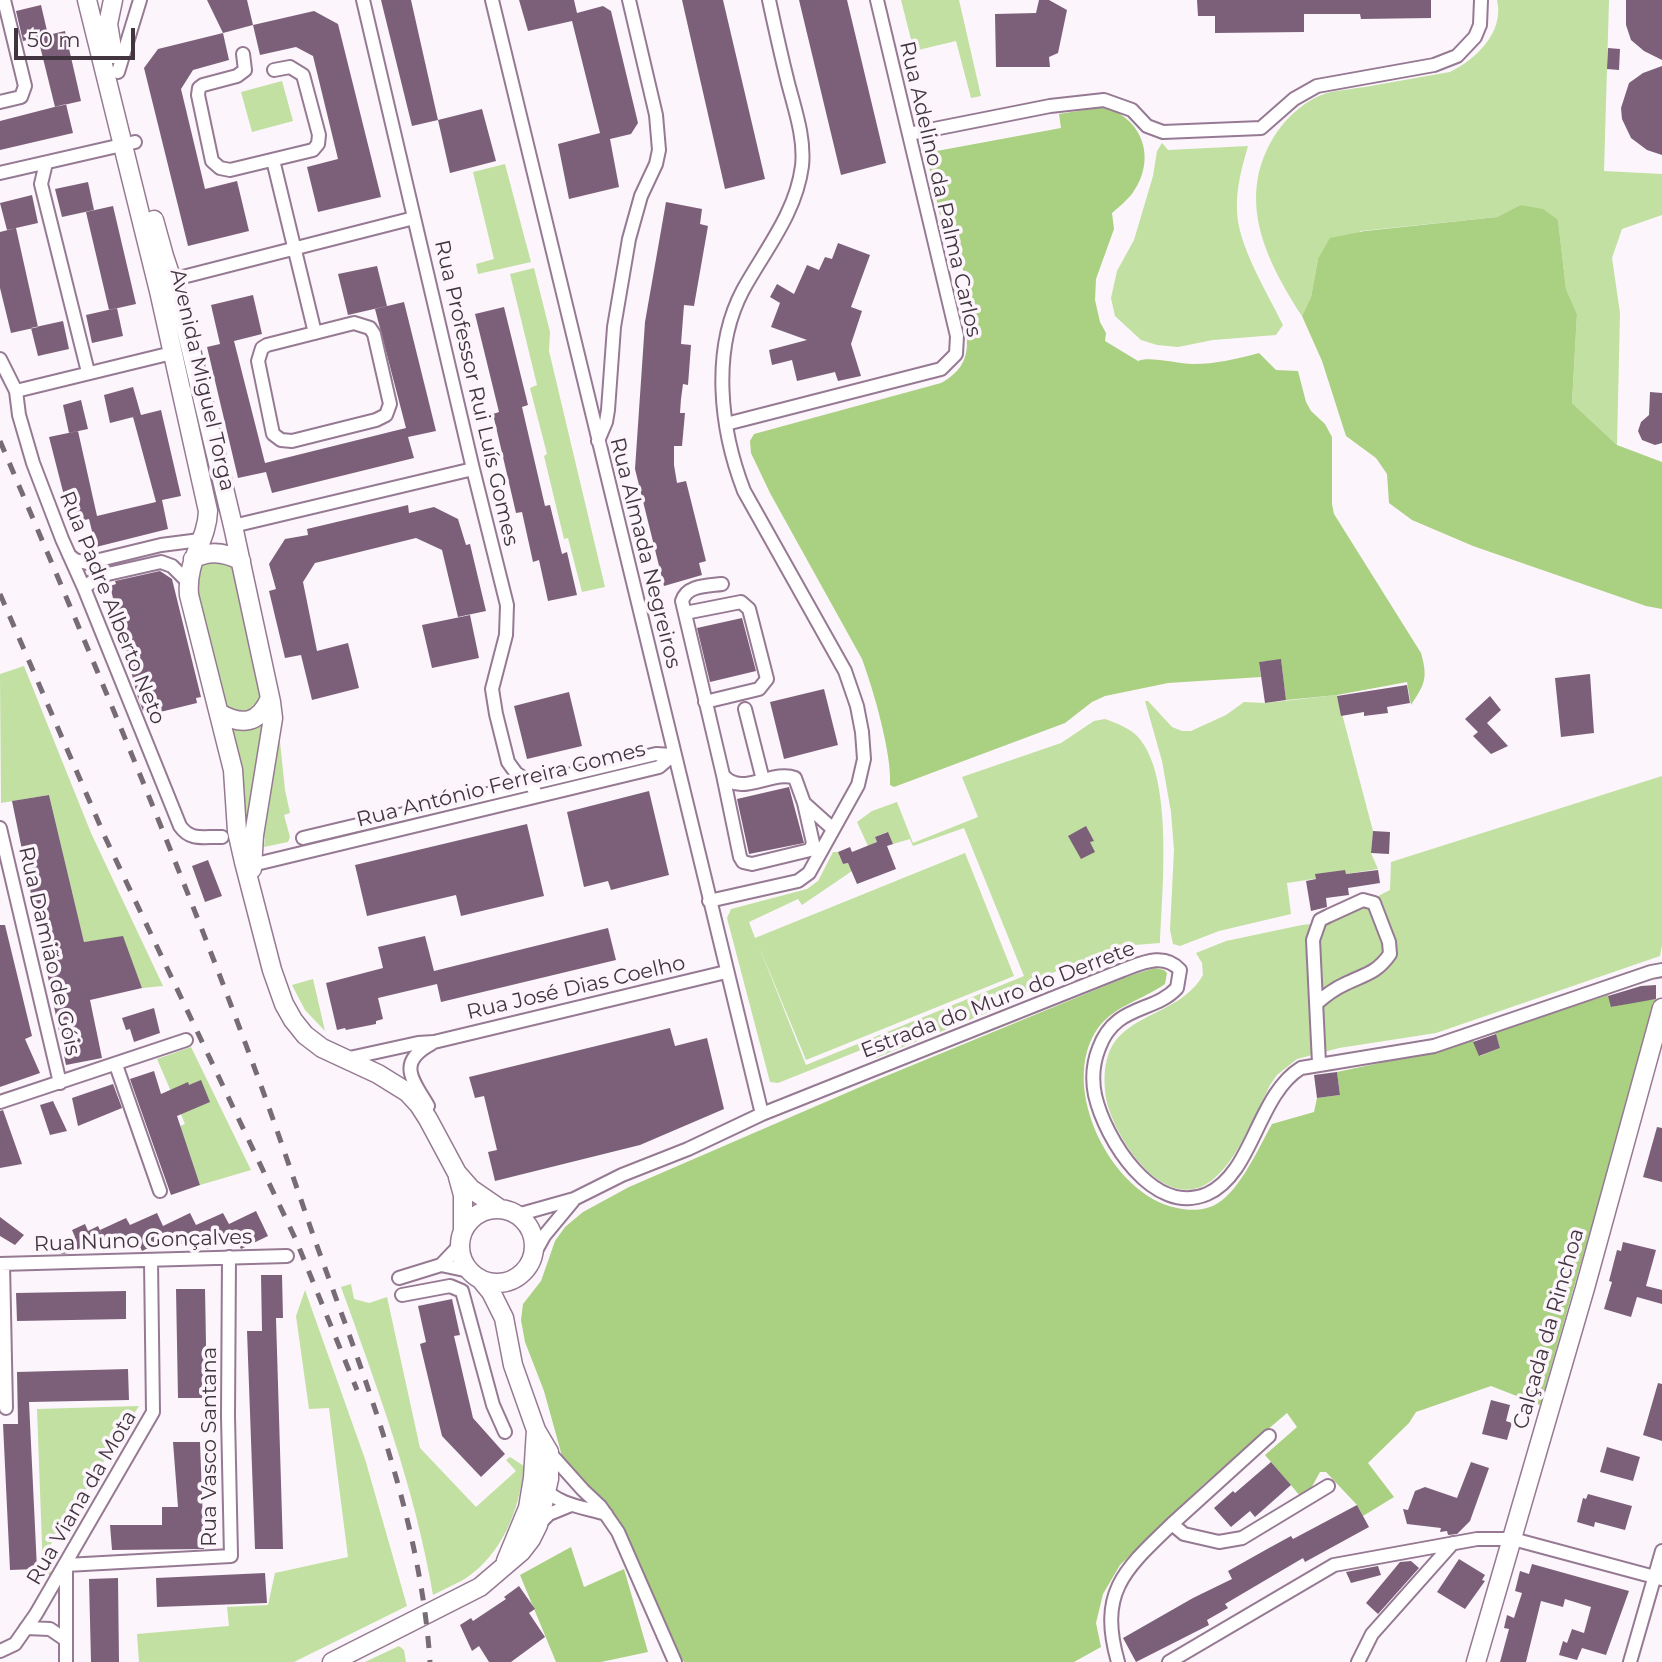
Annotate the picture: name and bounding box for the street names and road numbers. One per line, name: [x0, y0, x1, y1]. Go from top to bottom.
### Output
street label: Rua Adelino da Palma Carlos: [894, 39, 986, 339]
street label: Rua Professor Rui Luís Gomes: [429, 238, 523, 548]
street label: Avenida Miguel Torga: [164, 266, 240, 494]
street label: Rua Almada Negreiros: [604, 435, 686, 671]
street label: Rua Padre Alberto Neto: [54, 488, 170, 728]
street label: Rua António Ferreira Gomes: [354, 737, 648, 833]
street label: Rua Damião de Góis: [13, 844, 85, 1058]
street label: Estrada do Muro do Derrete: [857, 936, 1139, 1064]
street label: Rua José Dias Coelho: [464, 951, 688, 1025]
street label: Rua Nuno Gonçalves: [33, 1225, 253, 1257]
street label: Calçada da Rinchoa: [1508, 1226, 1590, 1432]
street label: Rua Vasco Santana: [197, 1347, 223, 1547]
street label: Rua Viana da Mota: [22, 1406, 142, 1590]

